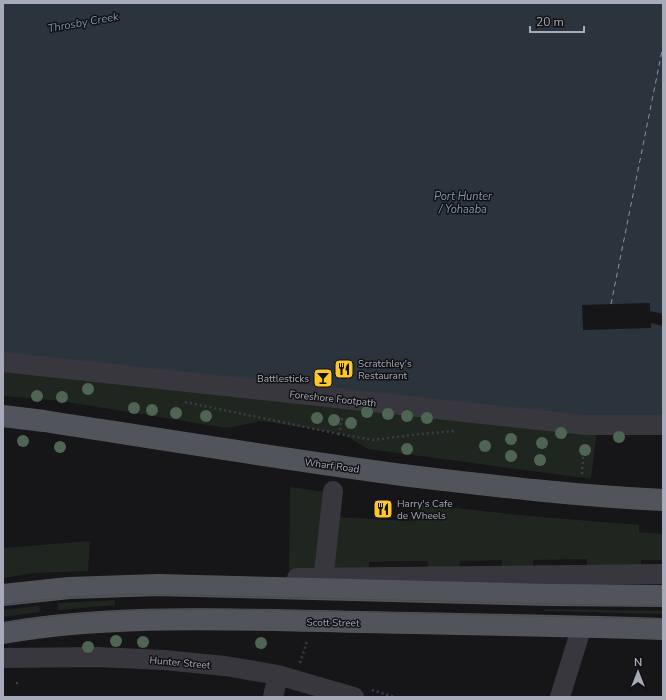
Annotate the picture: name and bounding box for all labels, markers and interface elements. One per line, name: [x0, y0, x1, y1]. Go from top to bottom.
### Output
scale bar: [530, 8, 584, 34]
water label: Throsby Creek: [47, 9, 120, 36]
text: 20 m: [536, 14, 564, 30]
water label: Port Hunter / Yohaaba: [434, 189, 493, 217]
place label: Scratchley's Restaurant: [358, 357, 412, 383]
restaurant icon: Scratchley's Restaurant: [333, 358, 355, 380]
bar icon: Battlesticks: [312, 367, 334, 389]
place label: Battlesticks: [257, 372, 309, 386]
street label: Foreshore Footpath: [289, 387, 377, 411]
street label: Wharf Road: [304, 455, 360, 477]
place label: Harry's Cafe de Wheels: [397, 497, 452, 523]
restaurant icon: Harry's Cafe de Wheels: [372, 498, 394, 520]
street label: Scott Street: [306, 616, 360, 630]
north arrow: [618, 652, 658, 692]
street label: Hunter Street: [149, 653, 211, 673]
text: N: [634, 655, 642, 670]

